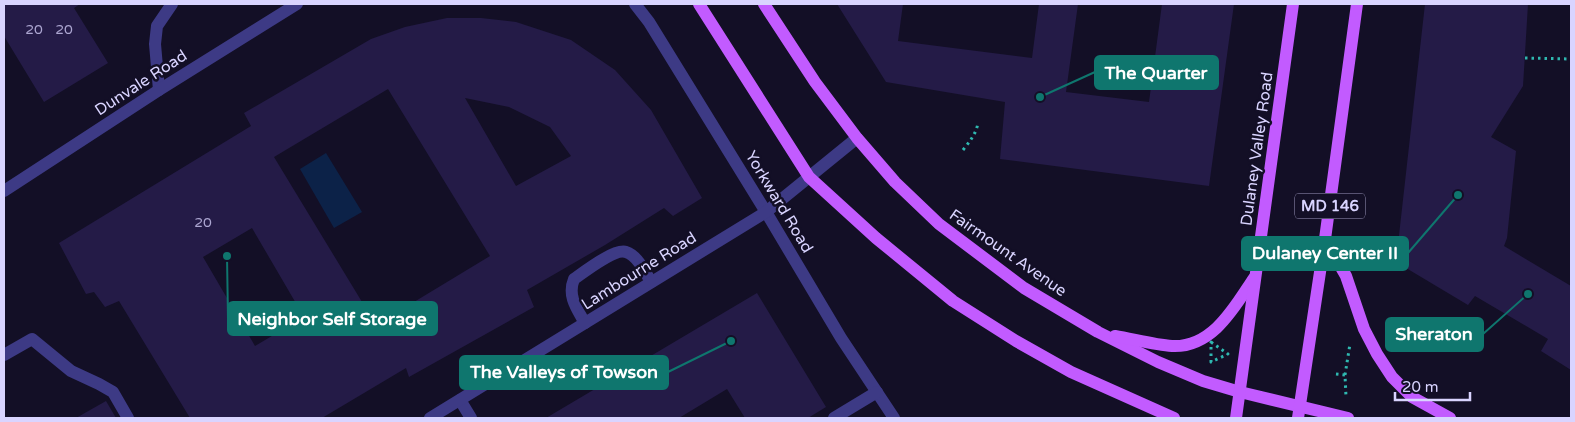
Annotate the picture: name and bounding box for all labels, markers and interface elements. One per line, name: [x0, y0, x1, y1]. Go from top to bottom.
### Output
house number: 20: [25, 21, 43, 38]
house number: 20: [55, 21, 73, 38]
street label: Dunvale Road: [91, 46, 191, 120]
callout: The Quarter: [1095, 56, 1218, 89]
text: The Quarter: [1104, 62, 1209, 84]
street label: Dulaney Valley Road: [1236, 71, 1278, 227]
street label: Yorkward Road: [741, 147, 817, 257]
road number: MD 146: [1295, 194, 1365, 218]
street label: Fairmount Avenue: [945, 205, 1071, 301]
house number: 20: [194, 214, 212, 231]
street label: Lambourne Road: [578, 228, 700, 314]
callout: Dulaney Center II: [1242, 237, 1408, 270]
text: Dulaney Center II: [1252, 242, 1398, 264]
callout: Neighbor Self Storage: [228, 302, 437, 335]
text: Neighbor Self Storage: [237, 308, 427, 330]
callout: Sheraton: [1386, 318, 1483, 351]
text: Sheraton: [1395, 323, 1473, 345]
callout: The Valleys of Towson: [460, 356, 668, 389]
text: The Valleys of Towson: [469, 361, 658, 383]
scale bar: [1395, 370, 1470, 402]
text: 20 m: [1402, 378, 1439, 396]

